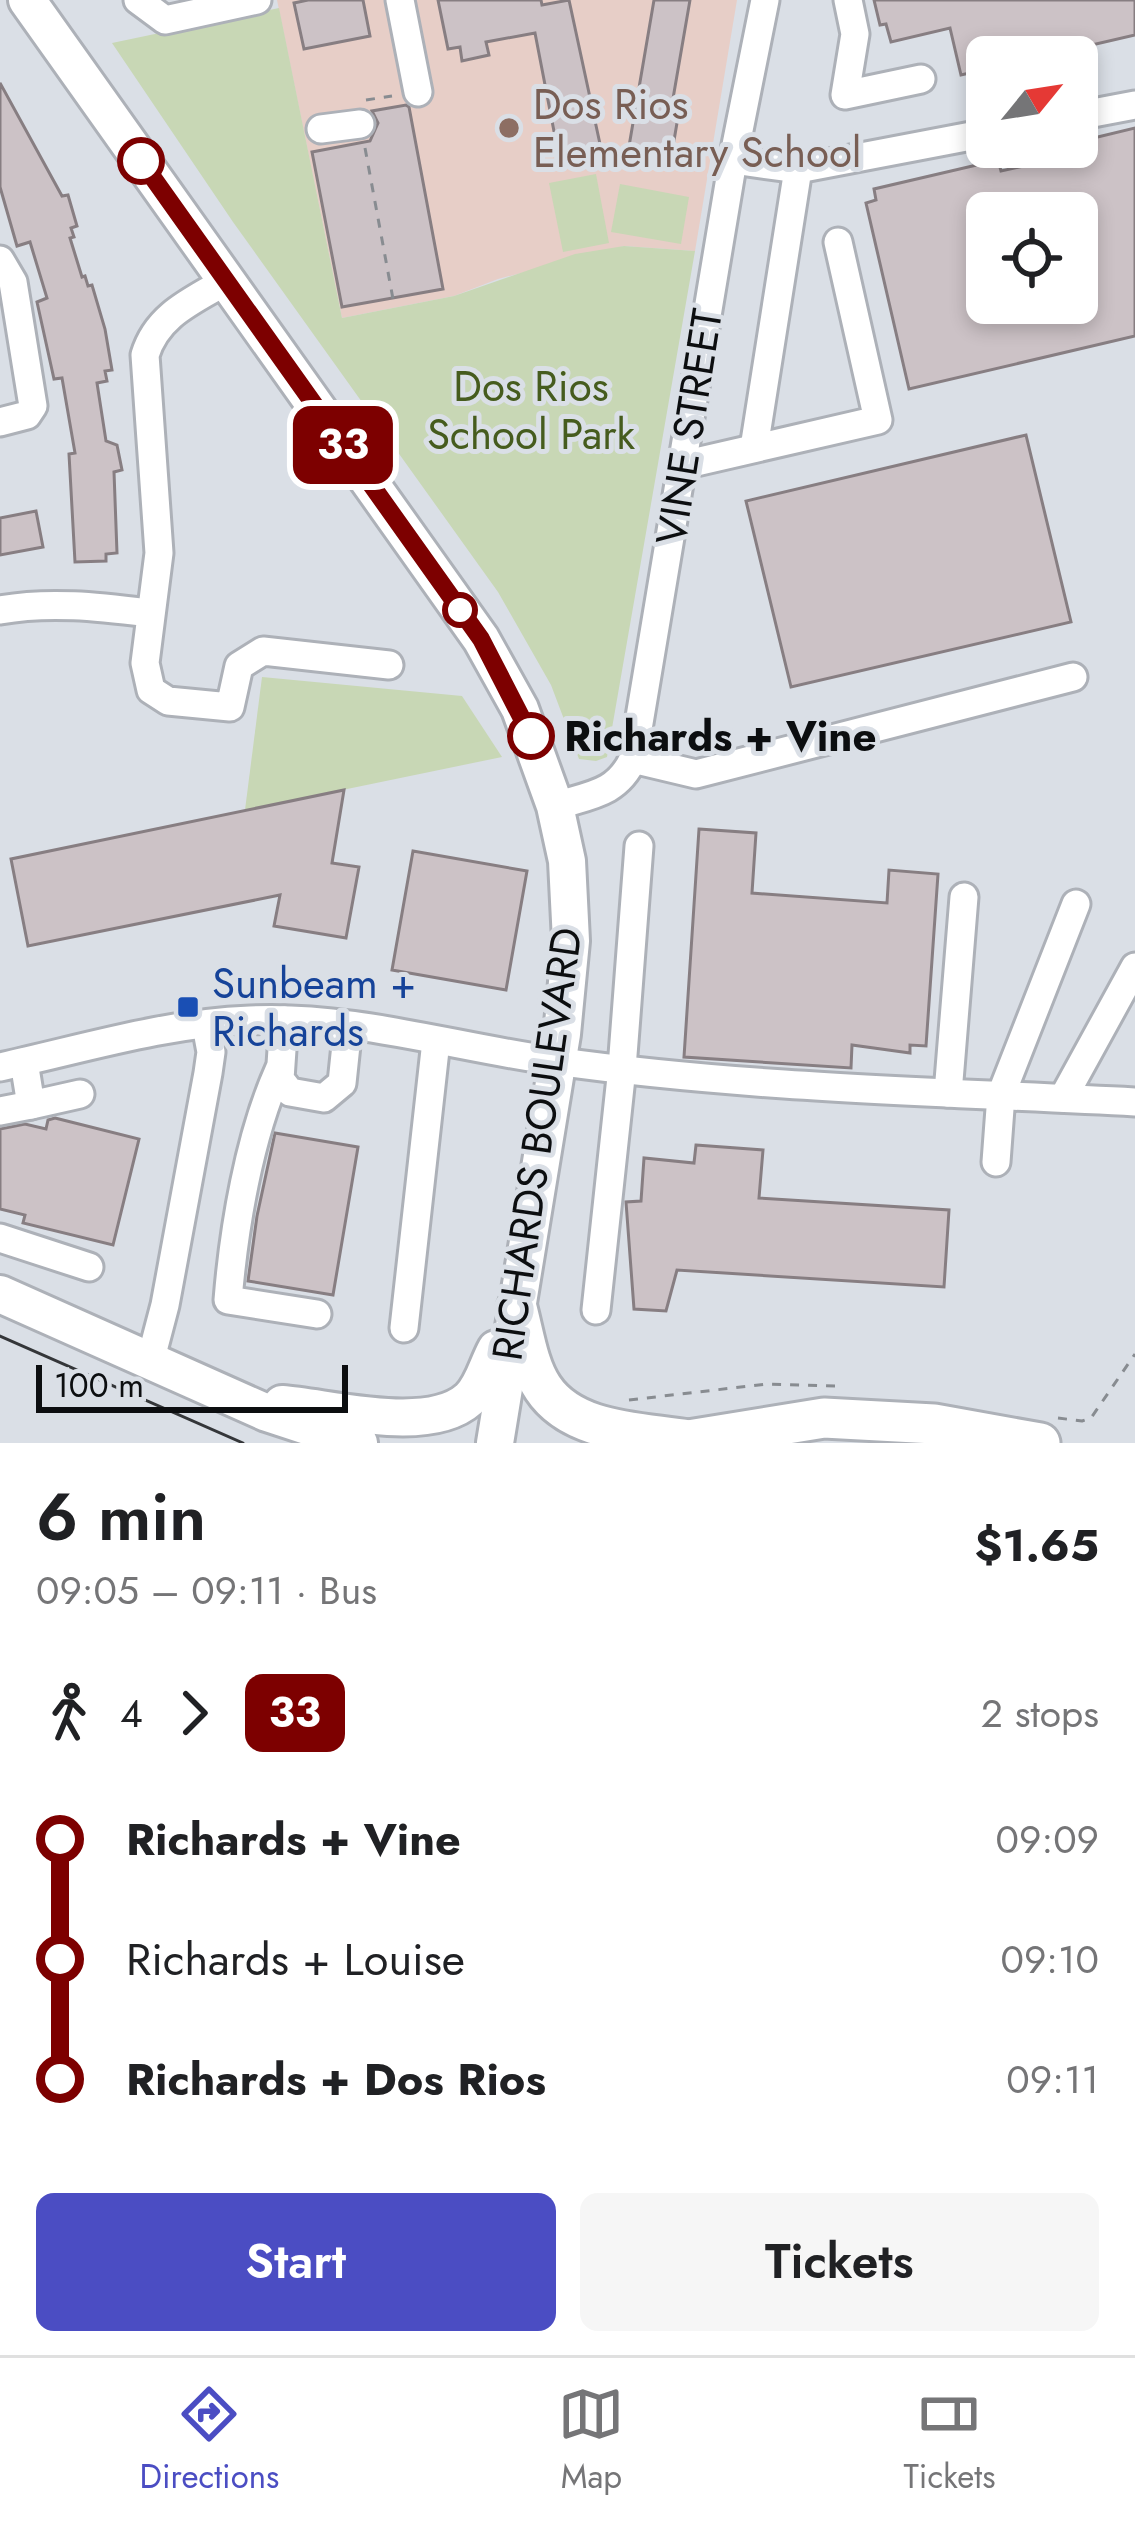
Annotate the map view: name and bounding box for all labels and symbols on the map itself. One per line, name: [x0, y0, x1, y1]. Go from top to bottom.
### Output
north arrow: [966, 36, 1098, 168]
place label: Dos Rios Elementary School: [533, 74, 862, 183]
marker: Dos Rios Elementary School: [496, 115, 522, 141]
unlabelled marker: [119, 139, 163, 183]
street label: VINE STREET: [640, 304, 738, 549]
park label: Dos Rios School Park: [427, 356, 636, 465]
line badge: 33: [289, 406, 397, 484]
unlabelled marker: [444, 594, 476, 626]
place label: Richards + Vine: [564, 706, 877, 767]
marker: Richards + Vine: [509, 714, 553, 758]
street label: RICHARDS BOULEVARD: [476, 924, 598, 1364]
place label: Sunbeam + Richards: [212, 953, 416, 1062]
marker: Sunbeam + Richards: [175, 994, 201, 1020]
scale bar: [36, 1359, 348, 1412]

